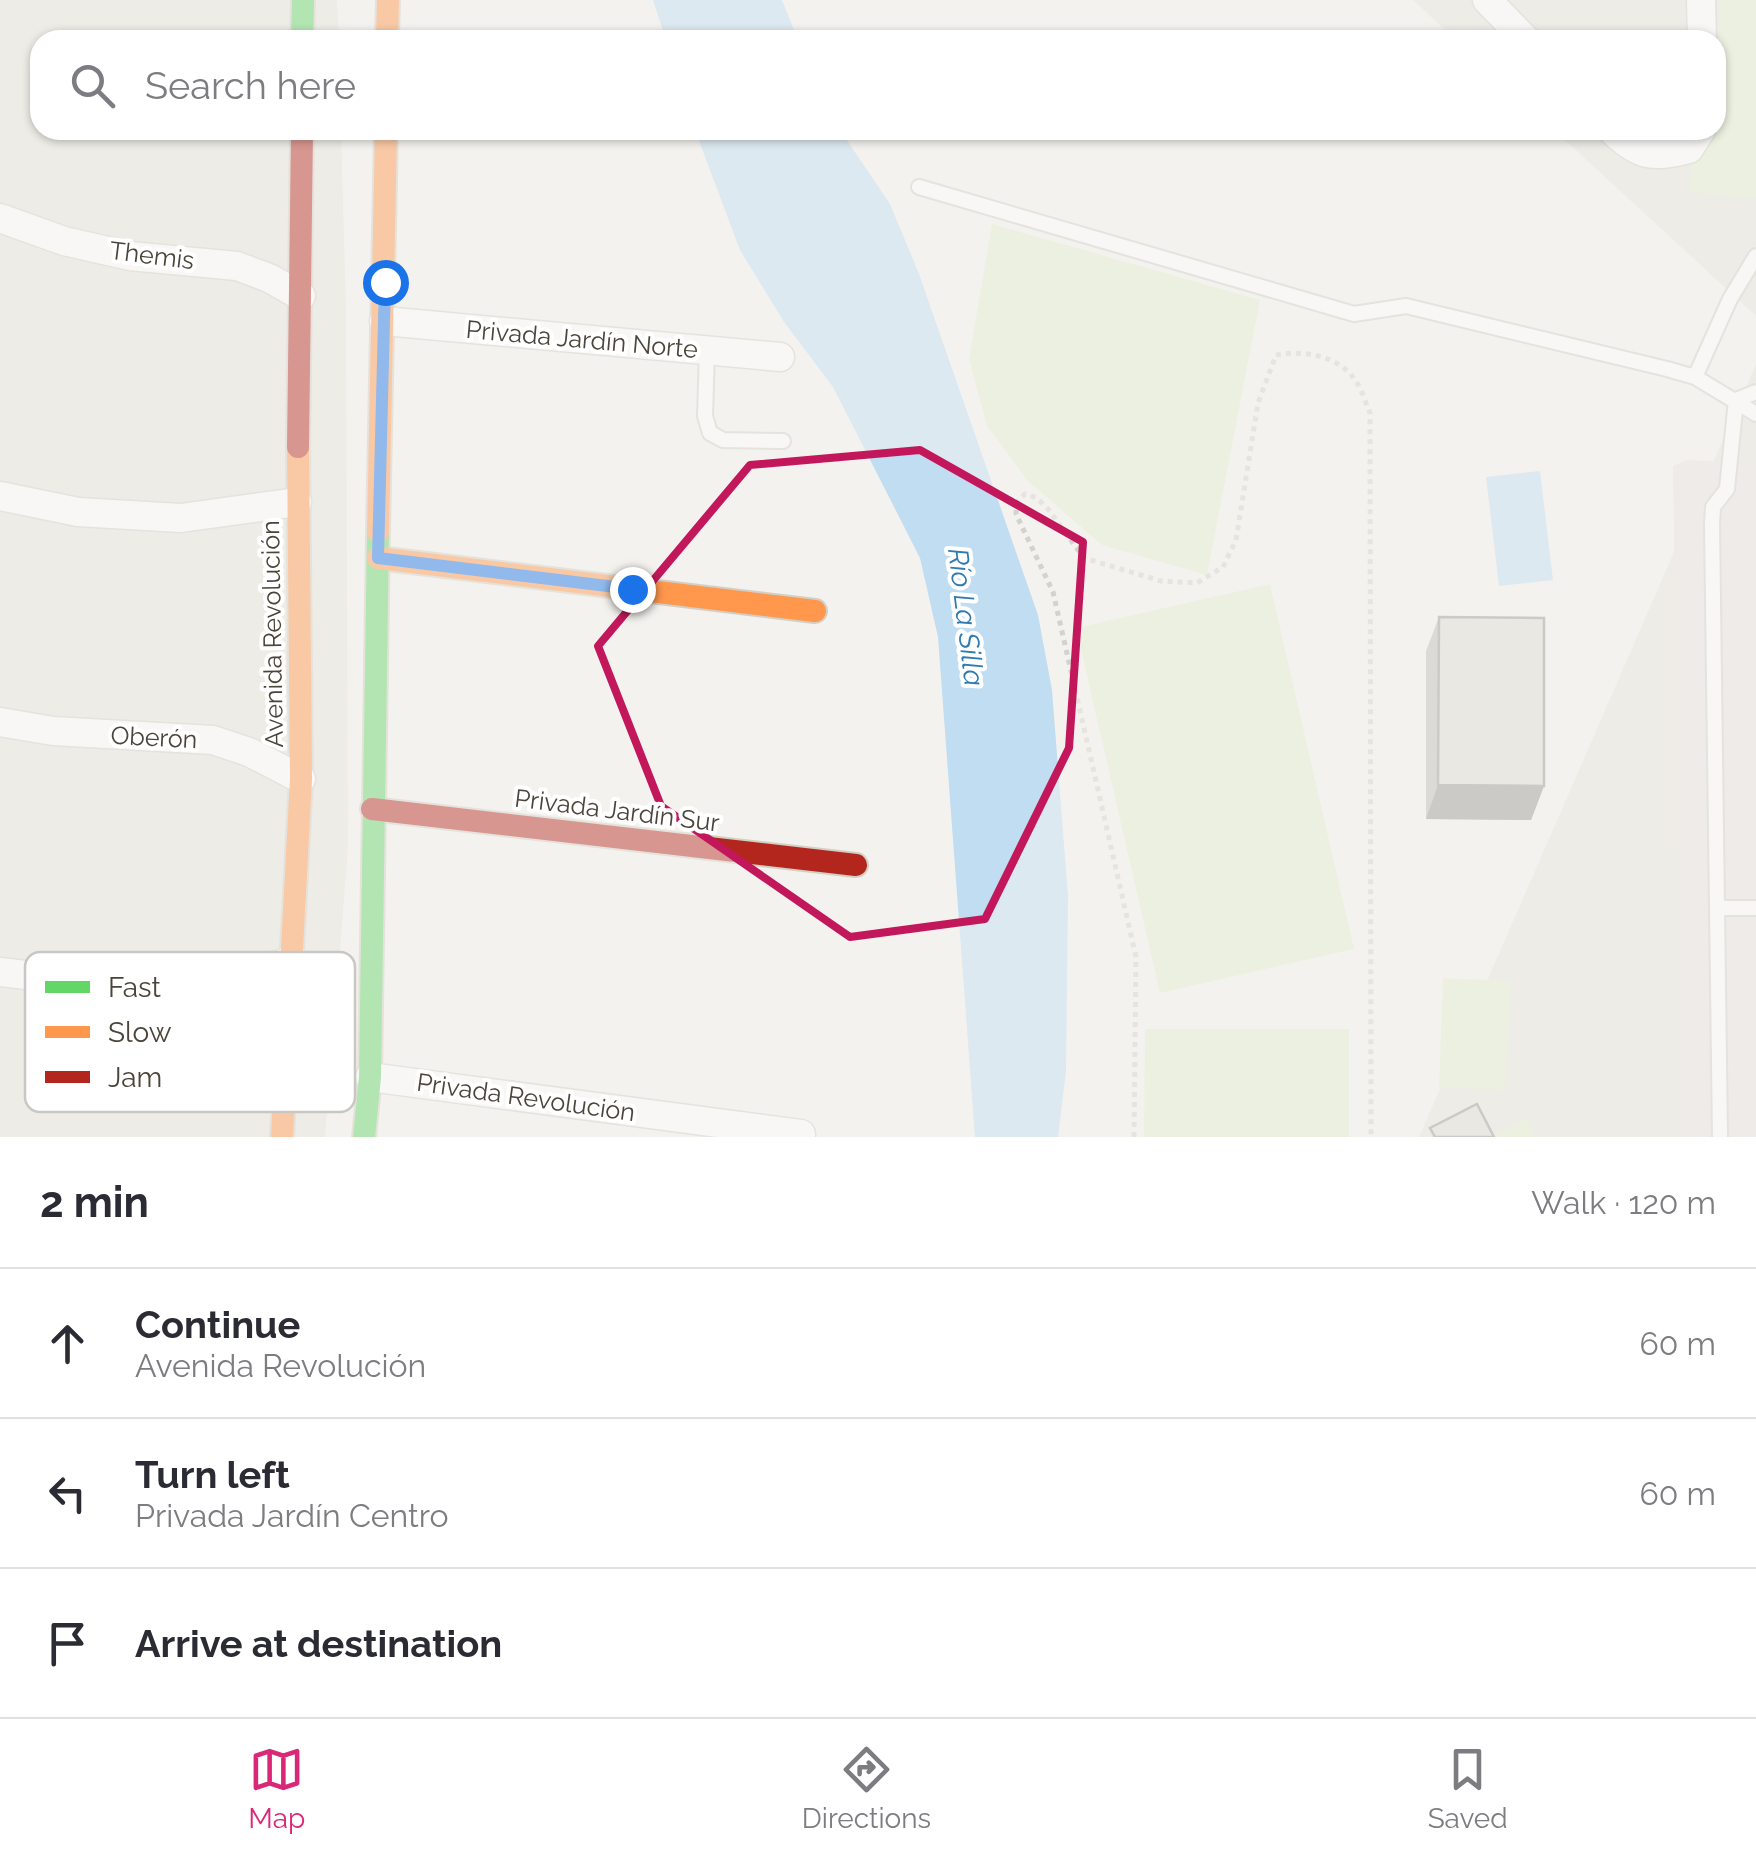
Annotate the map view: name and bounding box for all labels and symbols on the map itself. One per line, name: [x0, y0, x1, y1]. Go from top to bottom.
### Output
street label: Themis: [108, 235, 196, 275]
route start: [363, 260, 409, 306]
street label: Privada Jardín Norte: [465, 314, 699, 364]
street label: Avenida Revolución: [255, 520, 289, 748]
water label: Río La Silla: [941, 546, 991, 688]
route end: [610, 567, 656, 613]
street label: Oberón: [110, 720, 198, 754]
street label: Privada Jardín Sur: [513, 783, 721, 837]
legend: [25, 952, 355, 1112]
text: Fast: [108, 971, 161, 1004]
text: Slow: [108, 1016, 172, 1049]
text: Jam: [108, 1061, 162, 1094]
street label: Privada Revolución: [415, 1067, 637, 1127]

